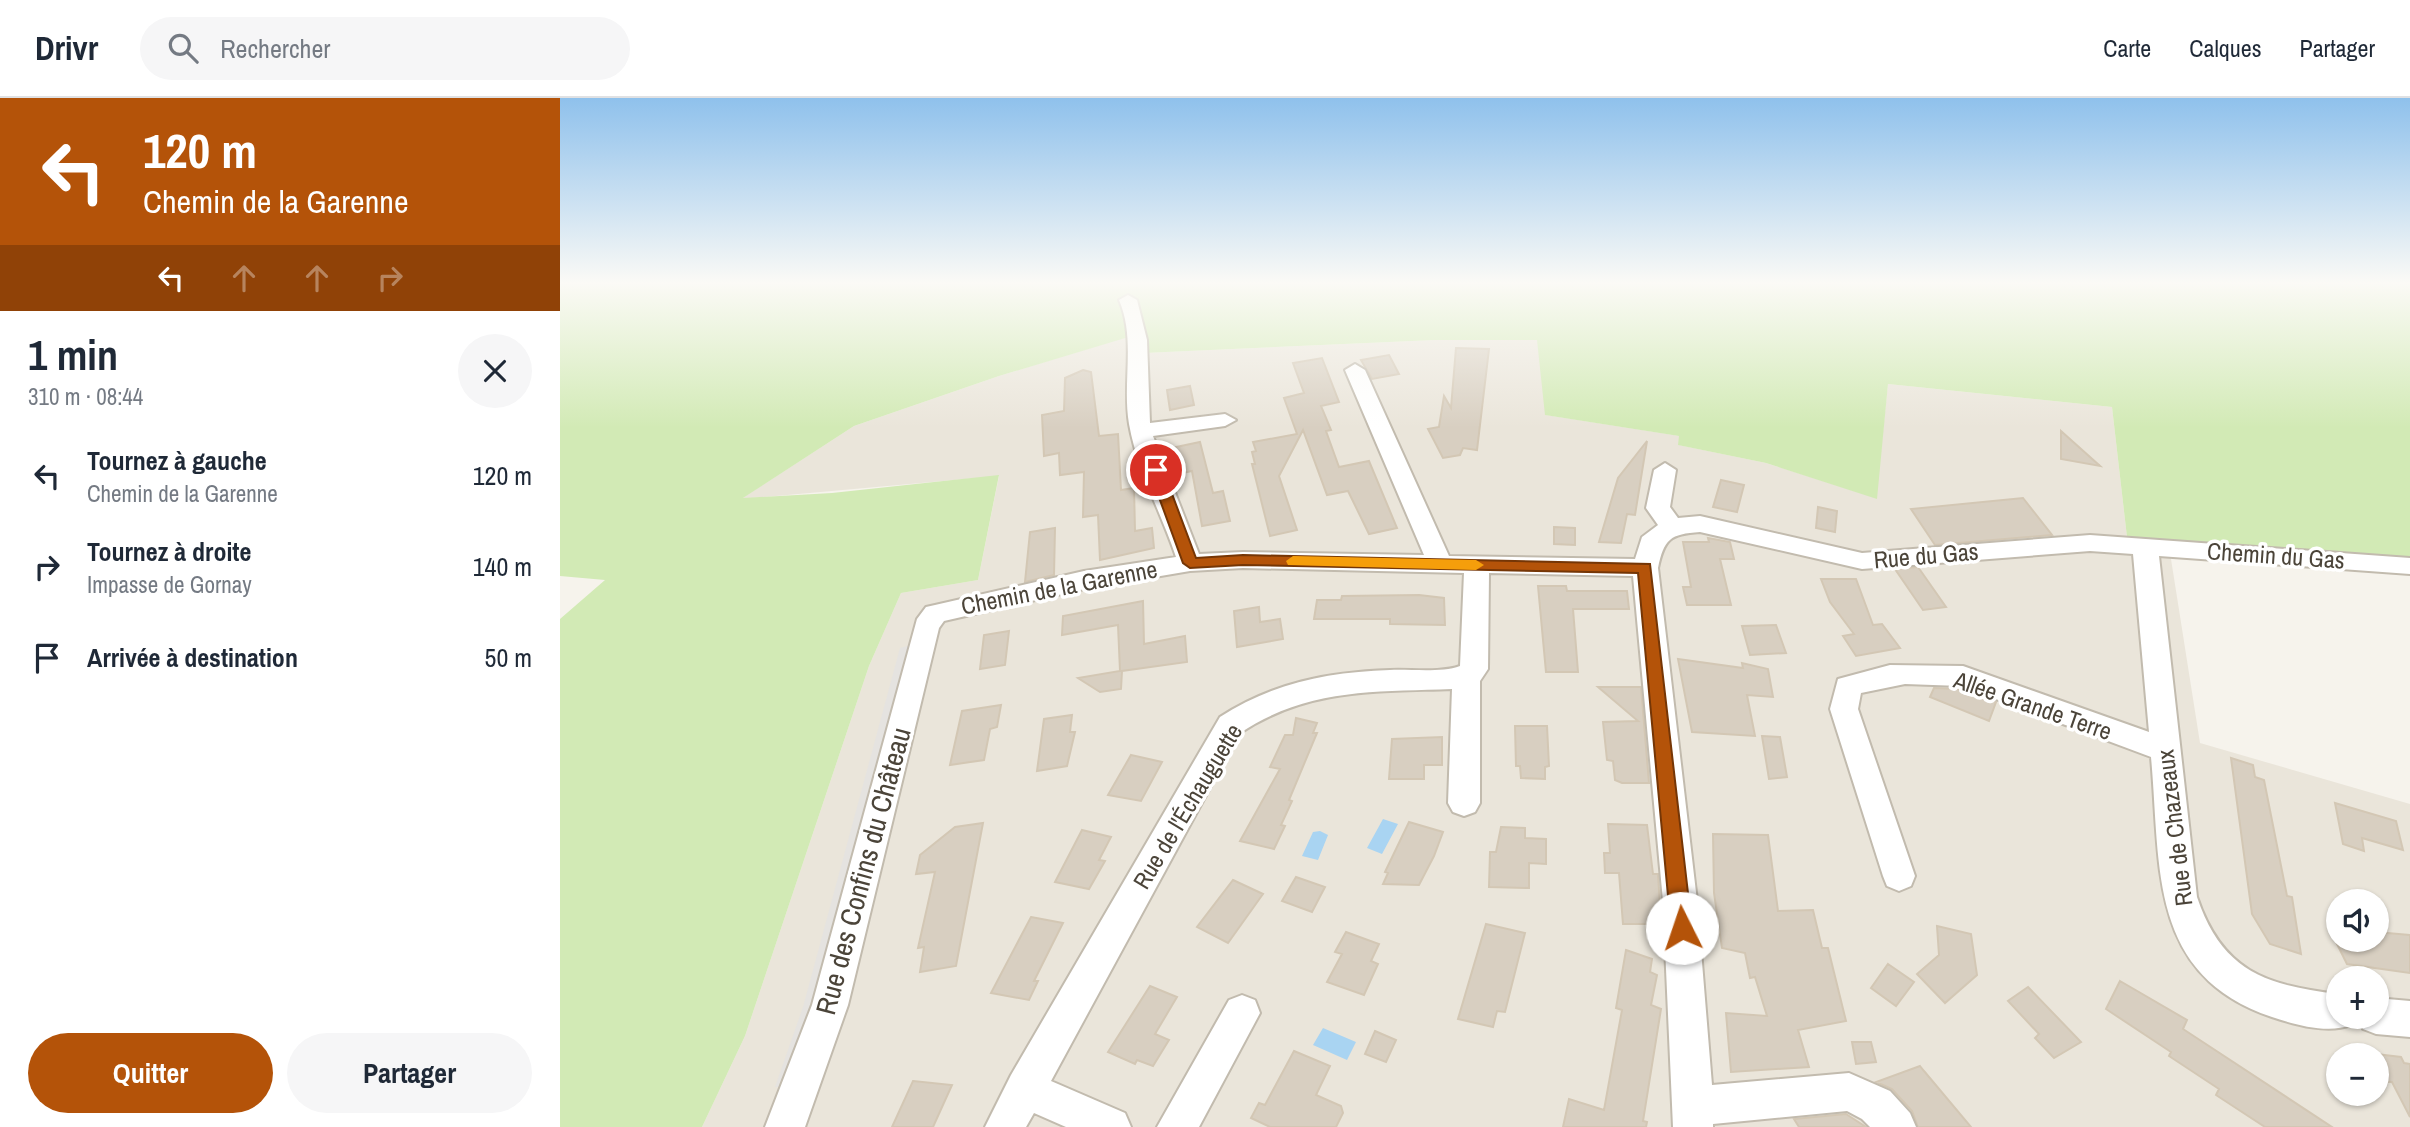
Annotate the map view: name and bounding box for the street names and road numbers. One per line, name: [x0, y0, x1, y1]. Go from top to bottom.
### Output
street label: Rue du Gas: [1872, 534, 1980, 576]
street label: Chemin du Gas: [2206, 534, 2346, 576]
street label: Chemin de la Garenne: [958, 552, 1160, 622]
street label: Allée Grande Terre: [1949, 663, 2116, 747]
street label: Rue de l'Échauguette: [1125, 717, 1249, 895]
street label: Rue des Confins du Château: [806, 723, 920, 1019]
street label: Rue de Chazeaux: [2149, 748, 2199, 908]

